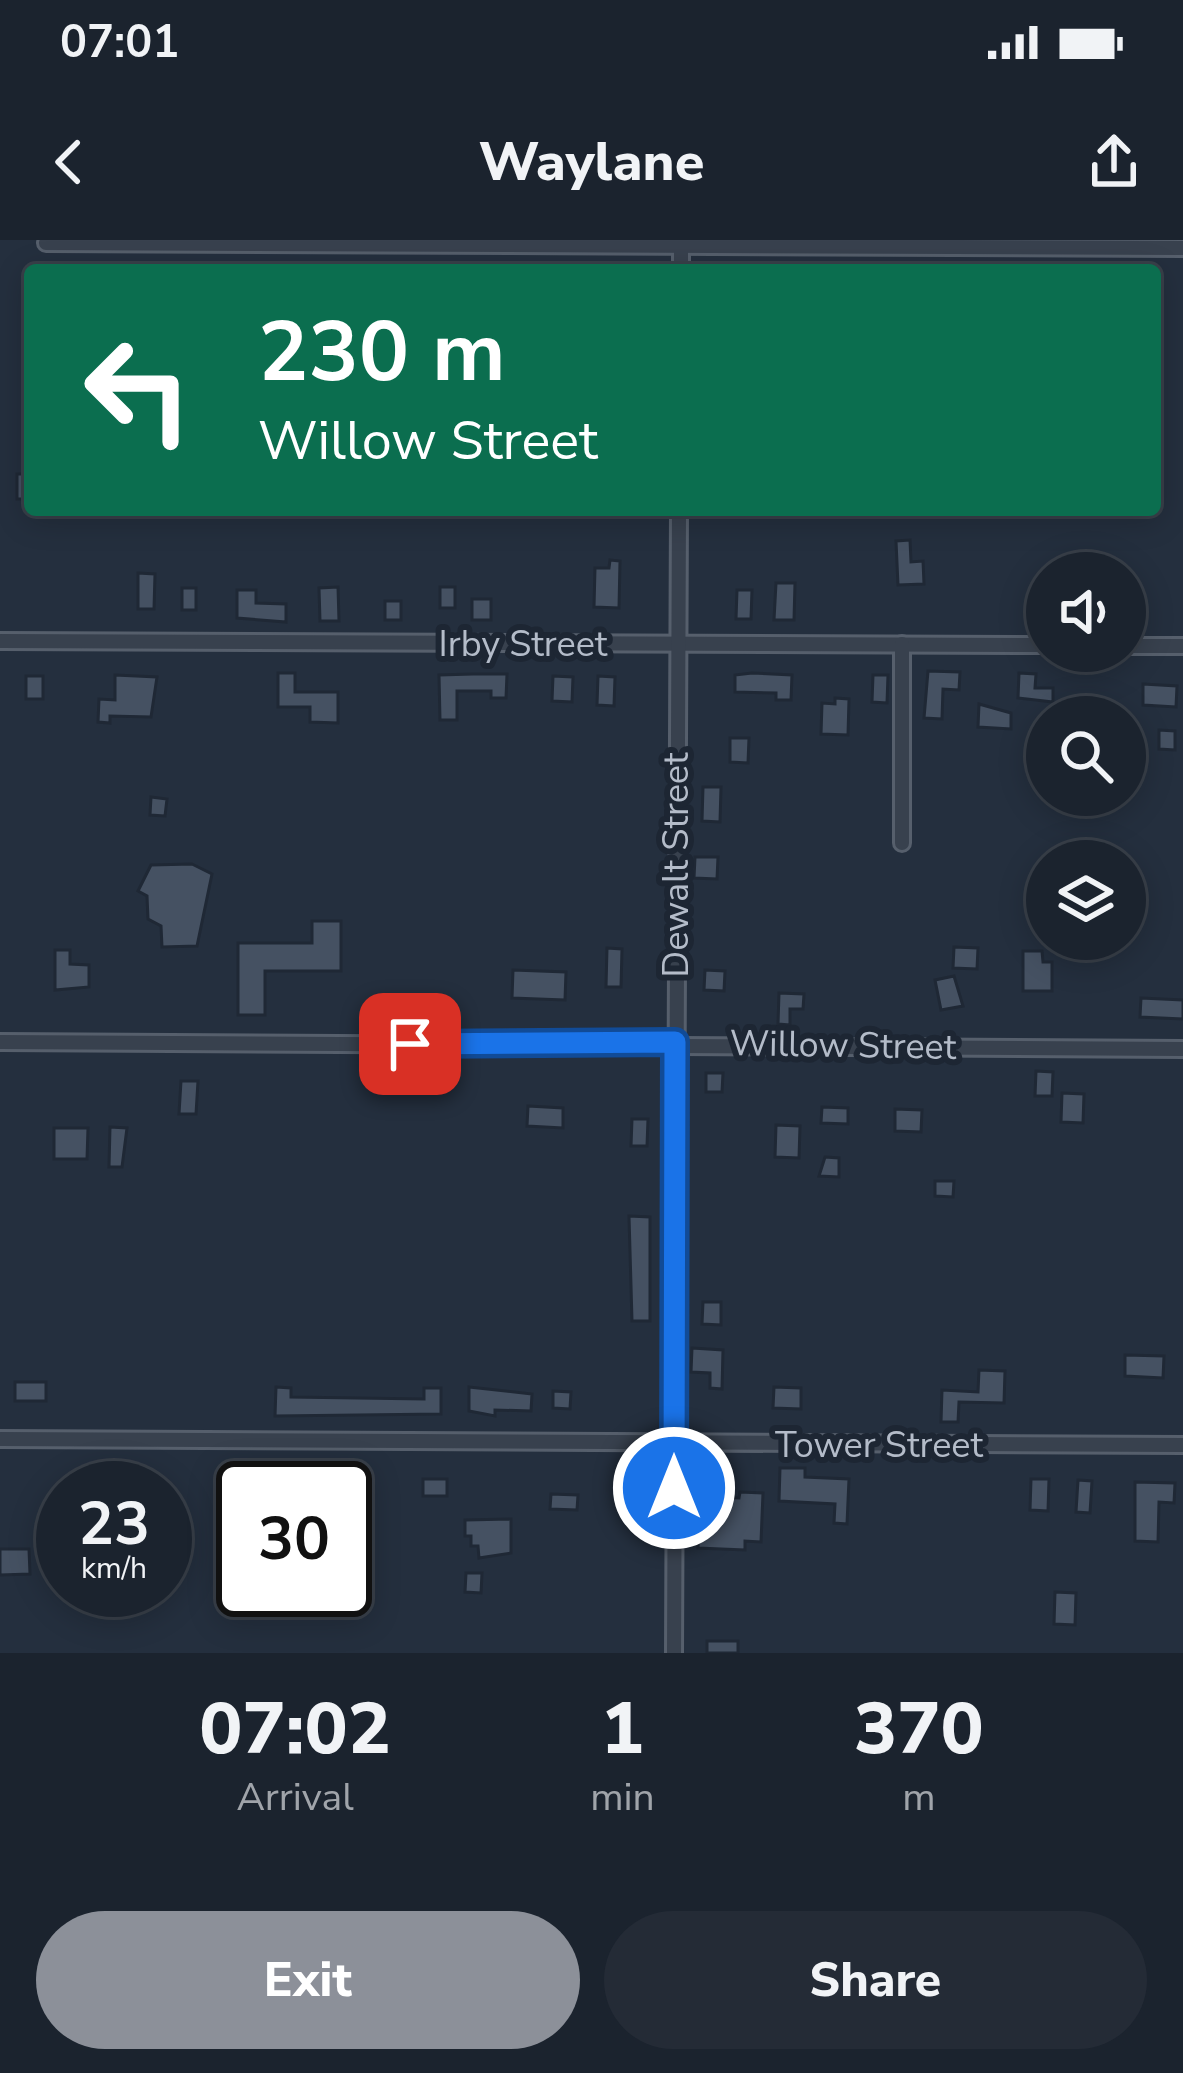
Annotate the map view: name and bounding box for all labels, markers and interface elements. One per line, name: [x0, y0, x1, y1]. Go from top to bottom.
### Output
text: 07:01: [60, 12, 179, 73]
text: Waylane: [479, 125, 704, 199]
icon: back: [36, 129, 102, 195]
icon: share: [1081, 129, 1147, 195]
text: 230 m: [258, 295, 506, 410]
icon: left: [60, 312, 216, 468]
text: Willow Street: [258, 404, 598, 478]
map controls: [1026, 552, 1146, 960]
button: sound: [1026, 552, 1146, 672]
street label: Irby Street: [439, 620, 608, 669]
button: search: [1026, 696, 1146, 816]
street label: Dewalt Street: [652, 752, 701, 978]
button: layers: [1026, 840, 1146, 960]
pin: [359, 993, 461, 1095]
icon: arrive: [377, 1011, 443, 1077]
street label: Willow Street: [729, 1019, 957, 1072]
street label: Tower Street: [775, 1421, 983, 1470]
position arrow: [611, 1425, 737, 1551]
speed limit sign: 30: [216, 1461, 372, 1617]
text: 23: [78, 1483, 150, 1565]
text: km/h: [81, 1548, 147, 1589]
text: 07:02: [199, 1680, 391, 1778]
text: 1: [601, 1680, 644, 1778]
text: 370: [854, 1680, 984, 1778]
text: Arrival: [236, 1771, 354, 1824]
text: min: [590, 1771, 655, 1824]
text: m: [902, 1771, 936, 1824]
button: Exit: [36, 1911, 580, 2049]
button: Share: [604, 1911, 1147, 2049]

